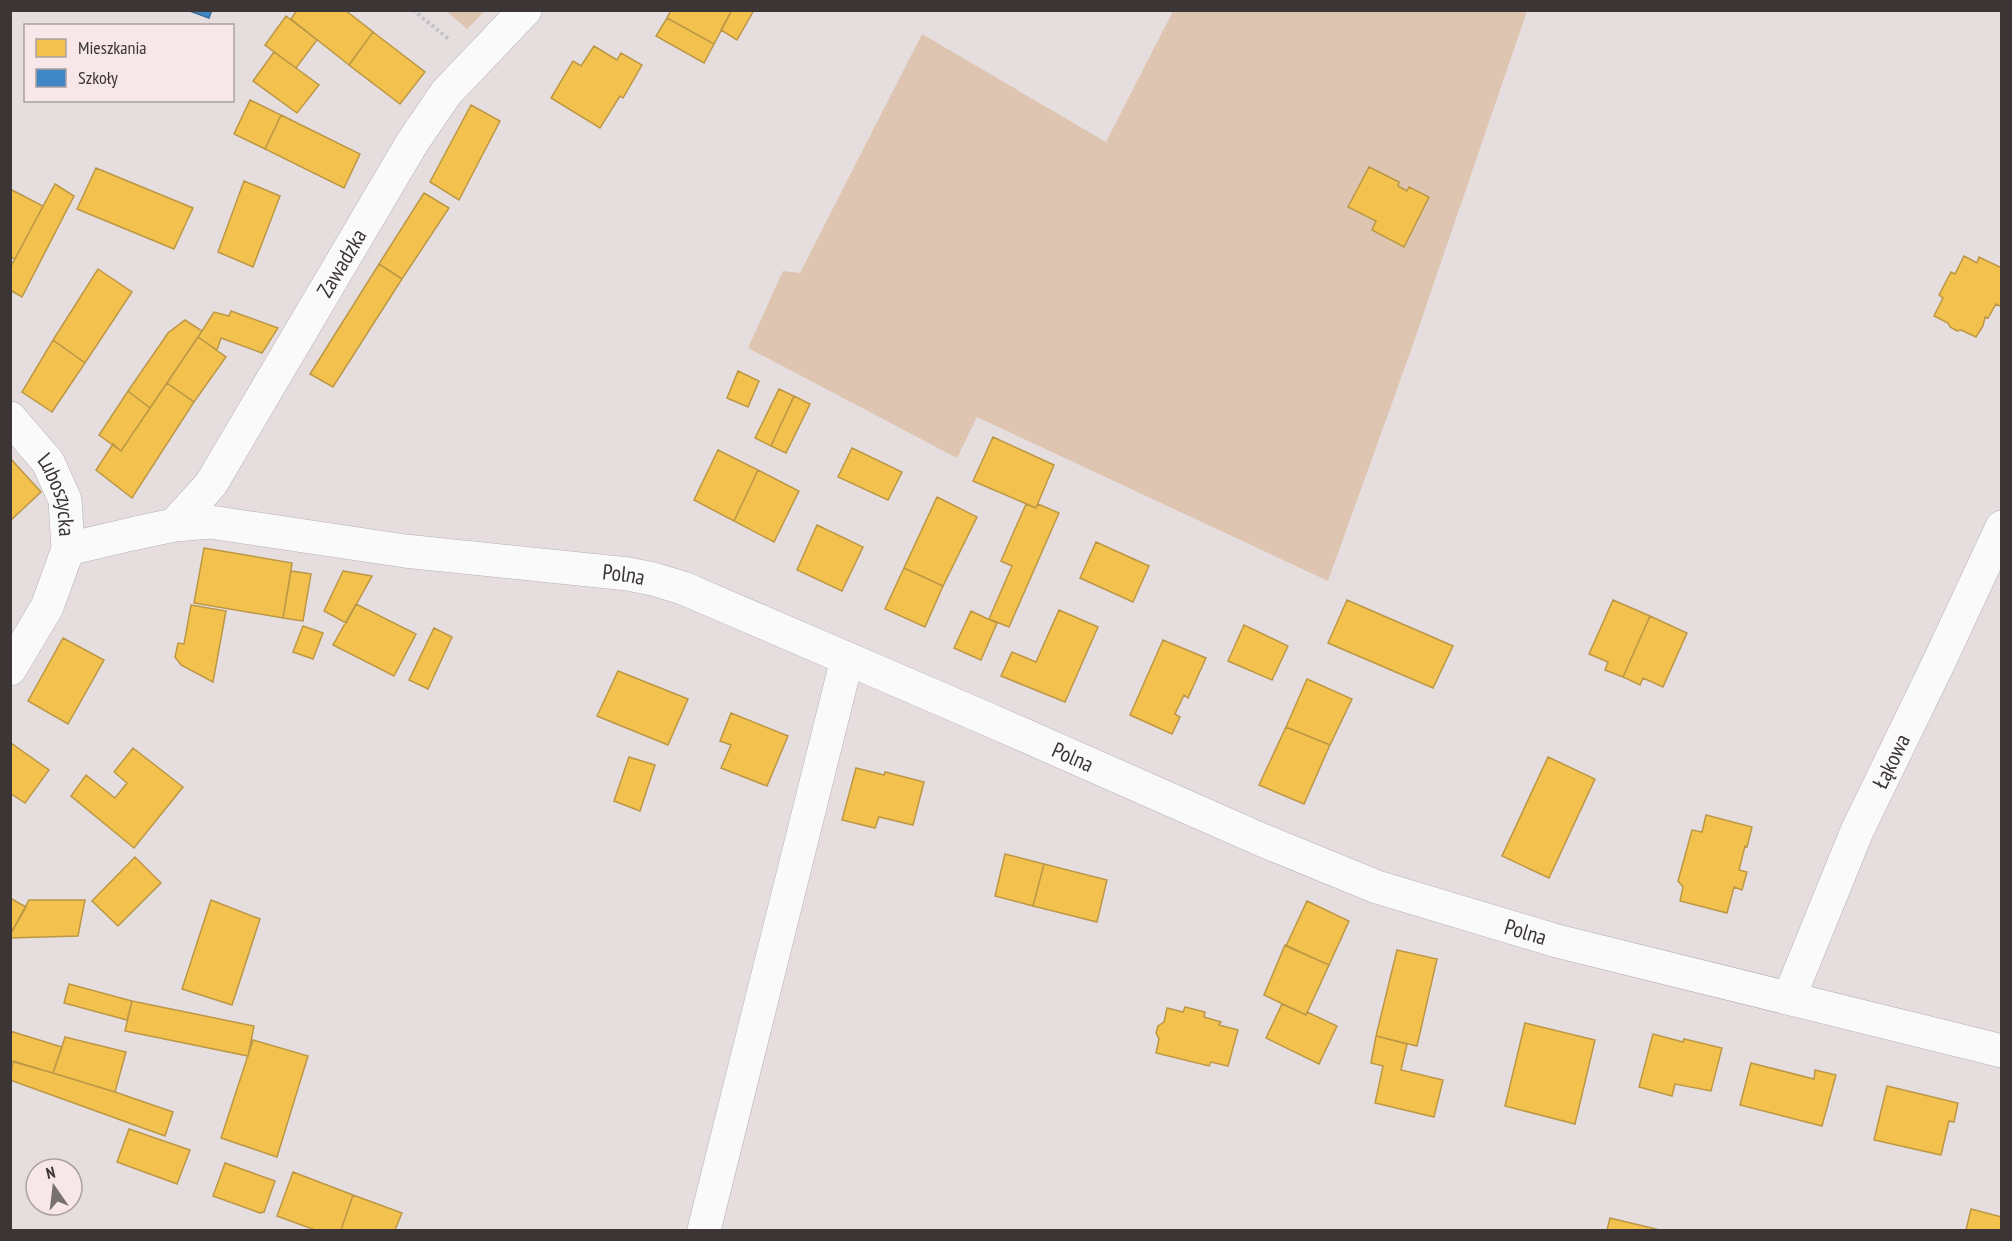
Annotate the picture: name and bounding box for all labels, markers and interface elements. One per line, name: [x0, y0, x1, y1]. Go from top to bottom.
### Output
legend: [24, 24, 234, 102]
text: Mieszkania: [78, 36, 147, 59]
text: Szkoły: [78, 66, 118, 89]
street label: Zawadzka: [310, 223, 372, 302]
street label: Luboszycka: [32, 447, 81, 537]
street label: Polna: [601, 557, 647, 591]
street label: Łąkowa: [1866, 729, 1916, 793]
street label: Polna: [1048, 735, 1098, 778]
street label: Polna: [1501, 912, 1550, 951]
north arrow: [24, 1157, 84, 1217]
text: N: [44, 1162, 57, 1183]

